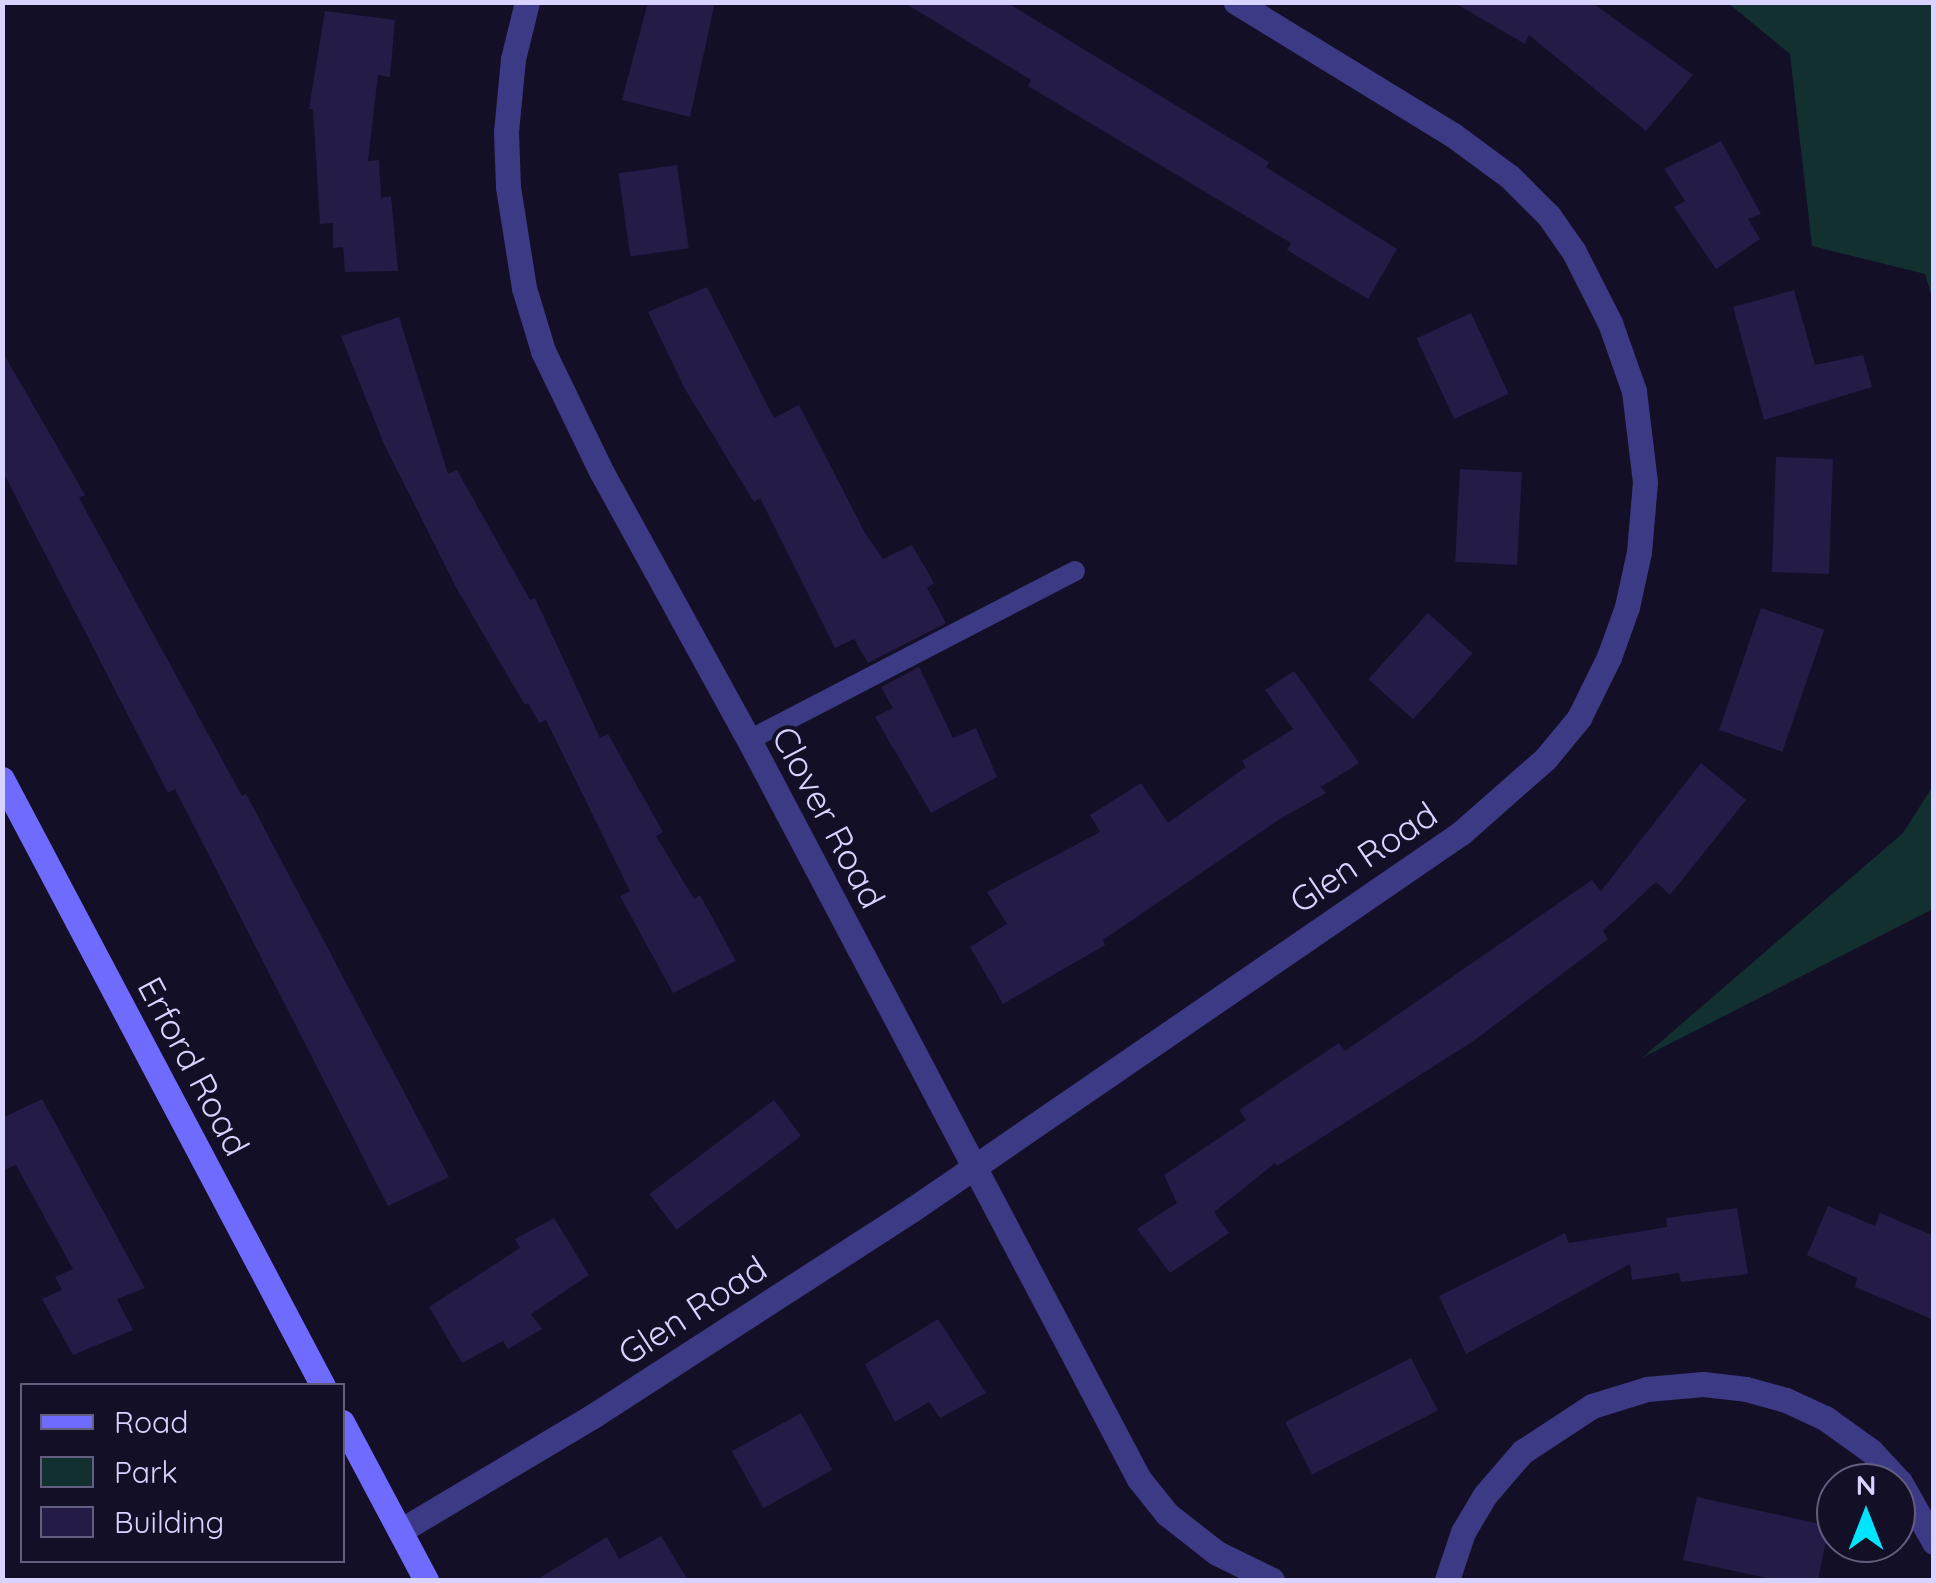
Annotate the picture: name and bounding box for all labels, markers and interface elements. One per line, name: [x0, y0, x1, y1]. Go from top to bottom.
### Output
street label: Clover Road: [764, 719, 894, 915]
street label: Glen Road: [1281, 793, 1445, 921]
street label: Erford Road: [129, 970, 259, 1162]
street label: Glen Road: [610, 1247, 774, 1373]
legend: [20, 1383, 345, 1563]
text: Road: [114, 1403, 188, 1441]
text: Park: [114, 1453, 178, 1491]
north arrow: [1816, 1463, 1916, 1563]
text: N: [1856, 1467, 1876, 1502]
text: Building: [114, 1503, 224, 1541]

